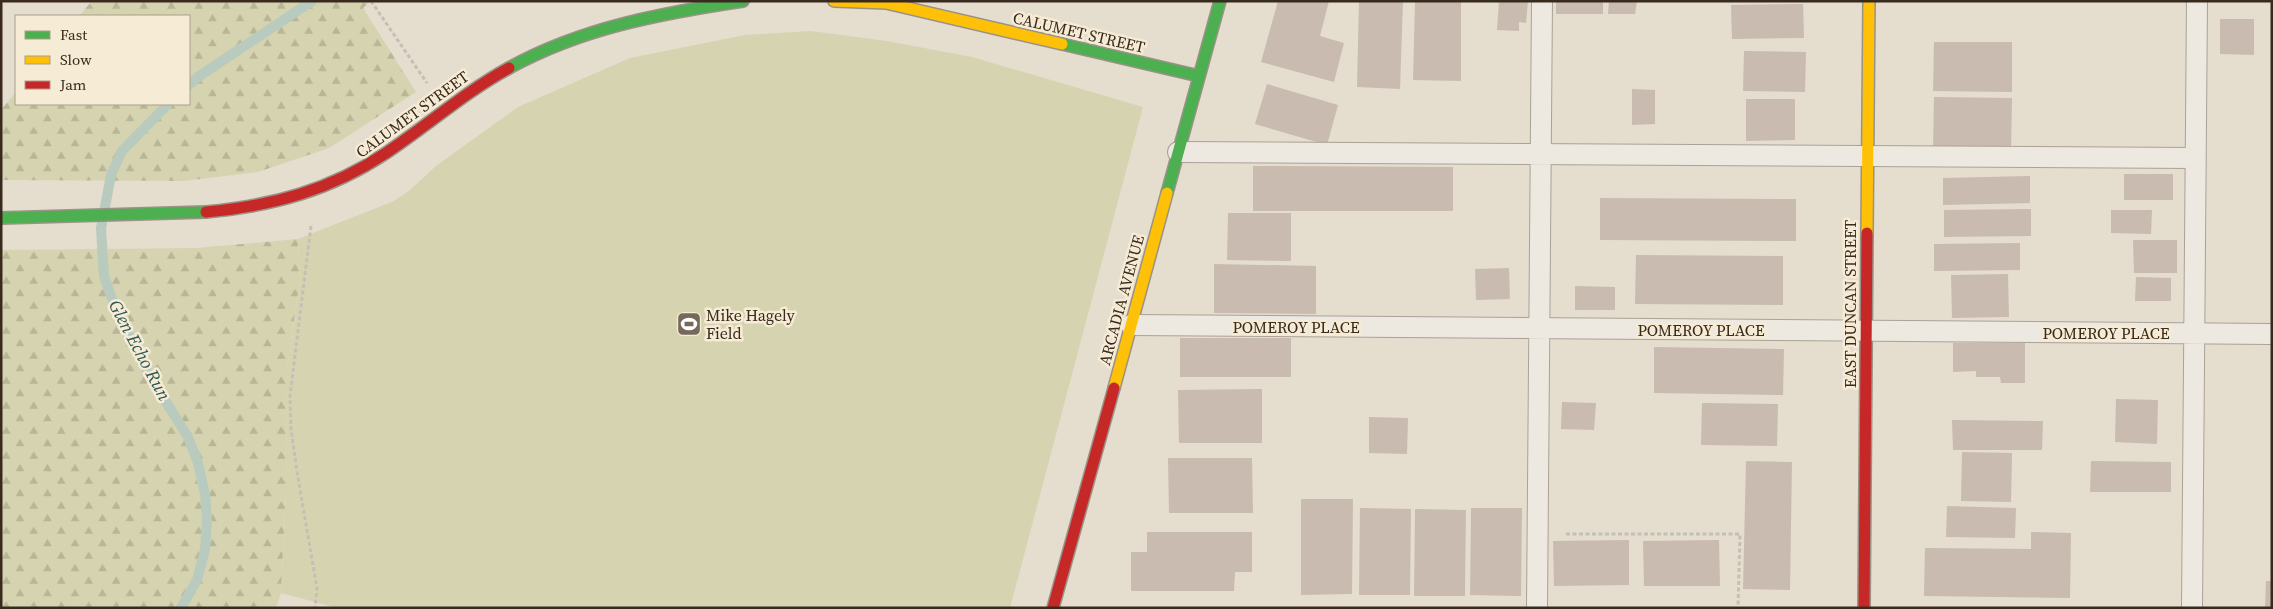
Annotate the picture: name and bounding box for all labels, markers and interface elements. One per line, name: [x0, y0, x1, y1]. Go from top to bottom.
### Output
street label: CALUMET STREET: [1011, 6, 1148, 58]
legend: [15, 15, 190, 105]
text: Fast: [60, 24, 87, 45]
text: Slow: [60, 49, 92, 70]
street label: CALUMET STREET: [351, 65, 473, 163]
text: Jam: [59, 74, 87, 95]
street label: EAST DUNCAN STREET: [1839, 219, 1861, 388]
street label: ARCADIA AVENUE: [1093, 232, 1149, 368]
water label: Glen Echo Run: [103, 295, 177, 405]
place label: Mike Hagely Field: [706, 304, 796, 344]
sports icon: Mike Hagely Field: [676, 311, 702, 337]
street label: POMEROY PLACE: [1232, 316, 1360, 338]
street label: POMEROY PLACE: [1637, 319, 1765, 341]
street label: POMEROY PLACE: [2042, 322, 2170, 344]

